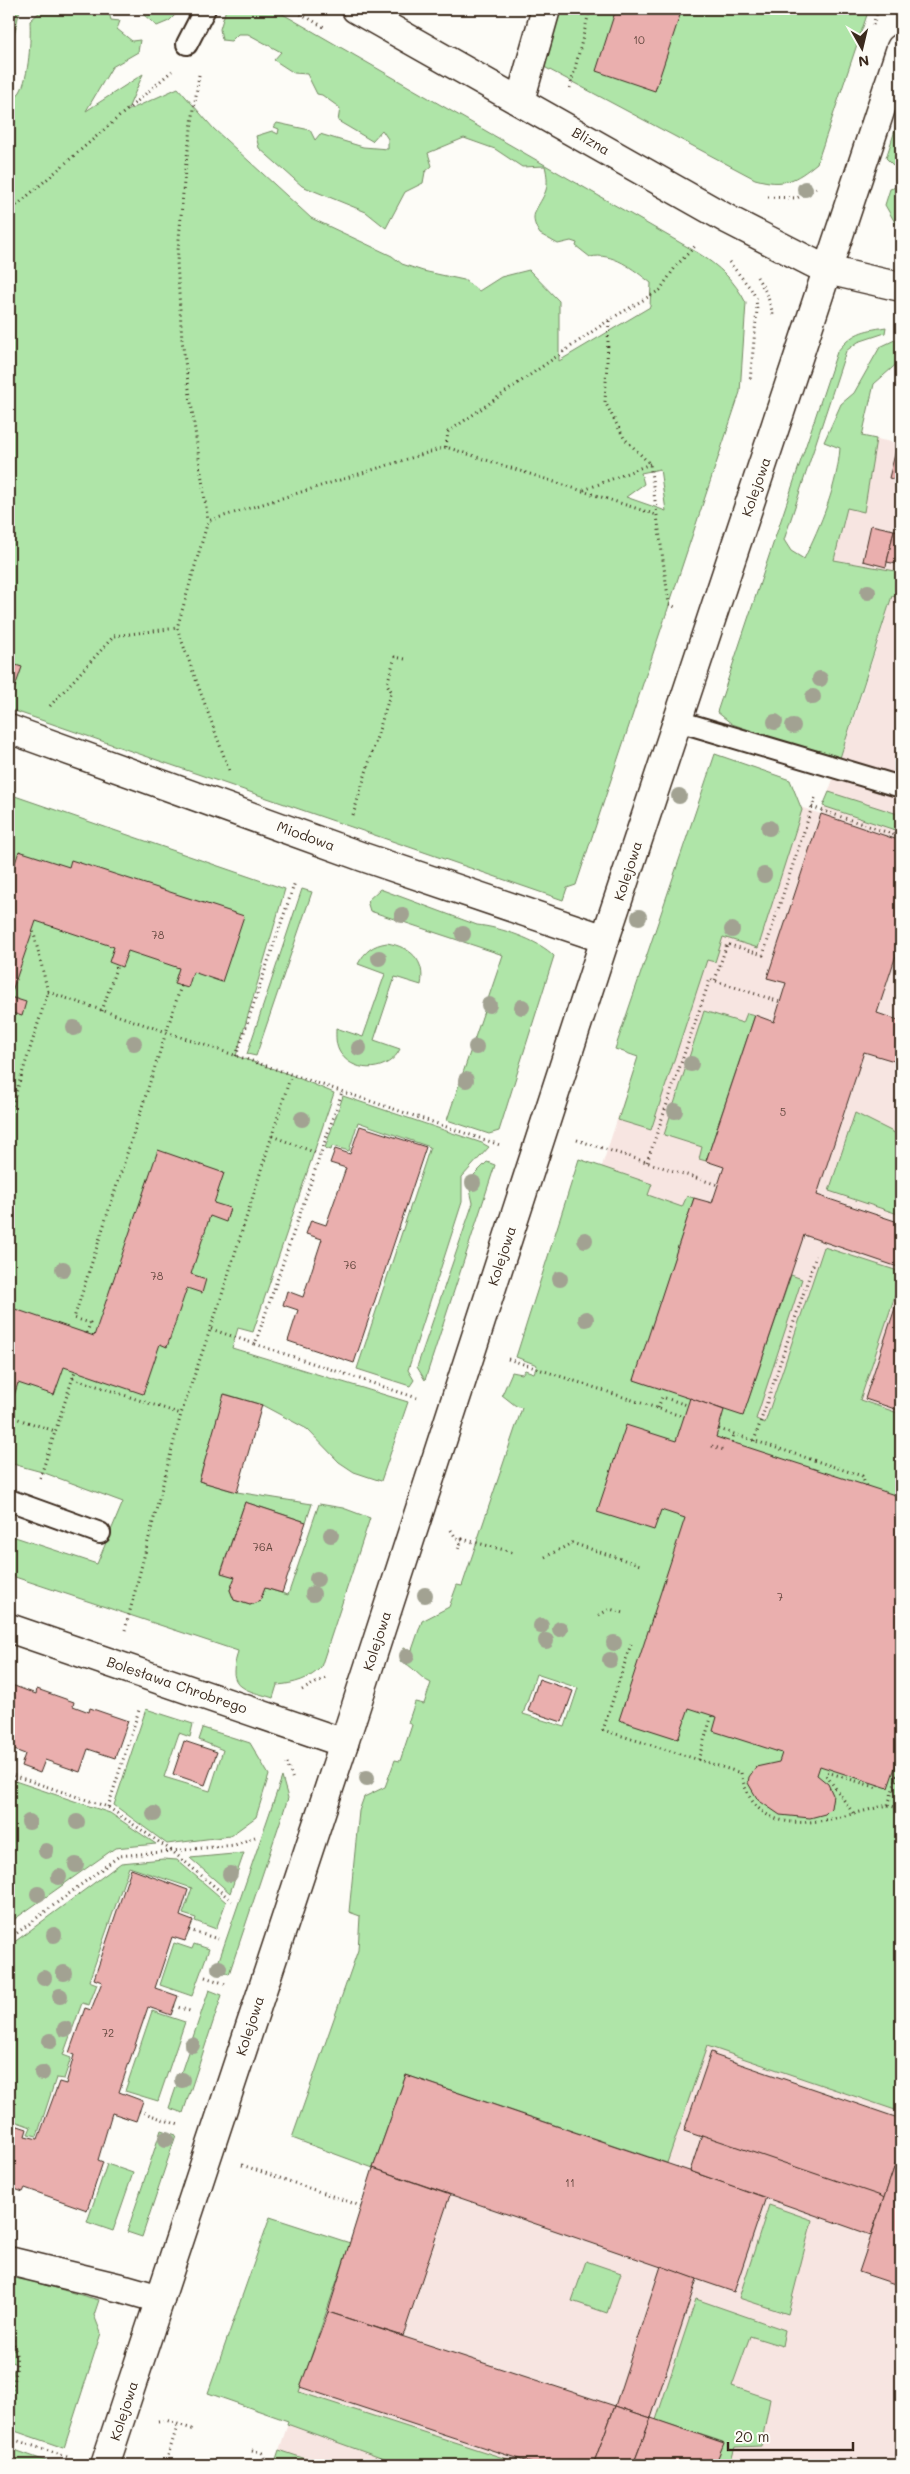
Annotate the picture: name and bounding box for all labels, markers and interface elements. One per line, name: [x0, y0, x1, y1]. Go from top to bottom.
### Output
north arrow: [838, 22, 888, 72]
house number: 10: [633, 32, 645, 47]
text: N: [857, 51, 870, 72]
street label: Blizna: [569, 122, 614, 159]
street label: Kolejowa: [737, 455, 775, 519]
street label: Miodowa: [274, 816, 338, 855]
street label: Kolejowa: [609, 839, 646, 903]
house number: 78: [152, 927, 165, 942]
house number: 5: [780, 1104, 786, 1119]
street label: Kolejowa: [483, 1224, 520, 1288]
house number: 76: [344, 1257, 356, 1272]
house number: 78: [151, 1268, 164, 1283]
house number: 76A: [253, 1539, 273, 1554]
house number: 7: [777, 1589, 783, 1604]
street label: Kolejowa: [358, 1609, 395, 1673]
street label: Bolesława Chrobrego: [104, 1652, 250, 1718]
street label: Kolejowa: [231, 1994, 268, 2058]
house number: 72: [102, 2025, 114, 2040]
house number: 11: [565, 2175, 575, 2190]
street label: Kolejowa: [105, 2379, 142, 2443]
scale bar: [728, 2419, 852, 2451]
text: 20 m: [735, 2426, 769, 2446]

